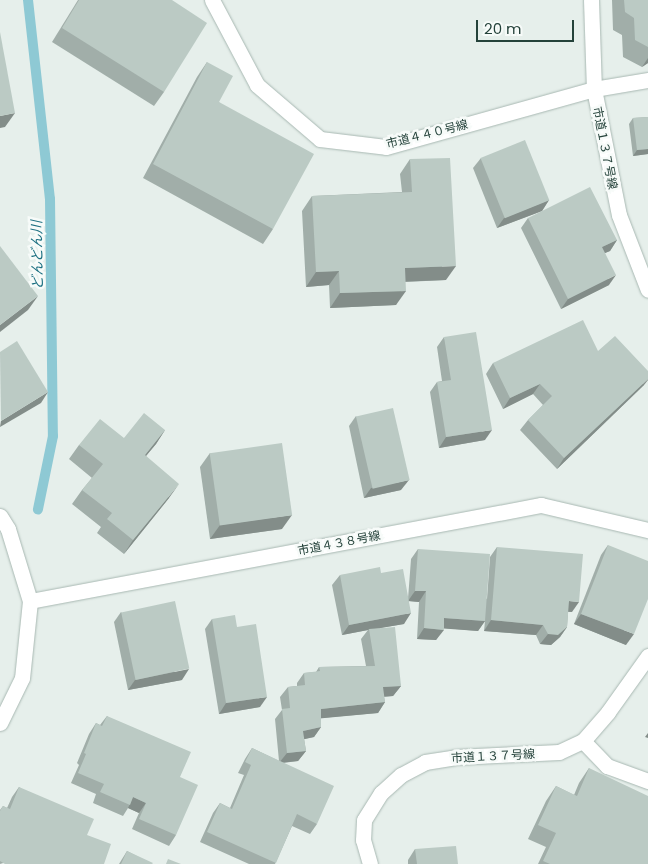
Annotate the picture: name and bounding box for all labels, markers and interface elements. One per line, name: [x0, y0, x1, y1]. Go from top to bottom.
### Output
scale bar: [478, 10, 576, 42]
text: 20 m: [484, 18, 522, 39]
street label: 市道１３７号線: [590, 105, 620, 191]
street label: 市道４４０号線: [385, 117, 469, 151]
water label: どんどん川: [28, 220, 46, 290]
street label: 市道４３８号線: [296, 528, 382, 558]
street label: 市道１３７号線: [451, 747, 535, 765]

